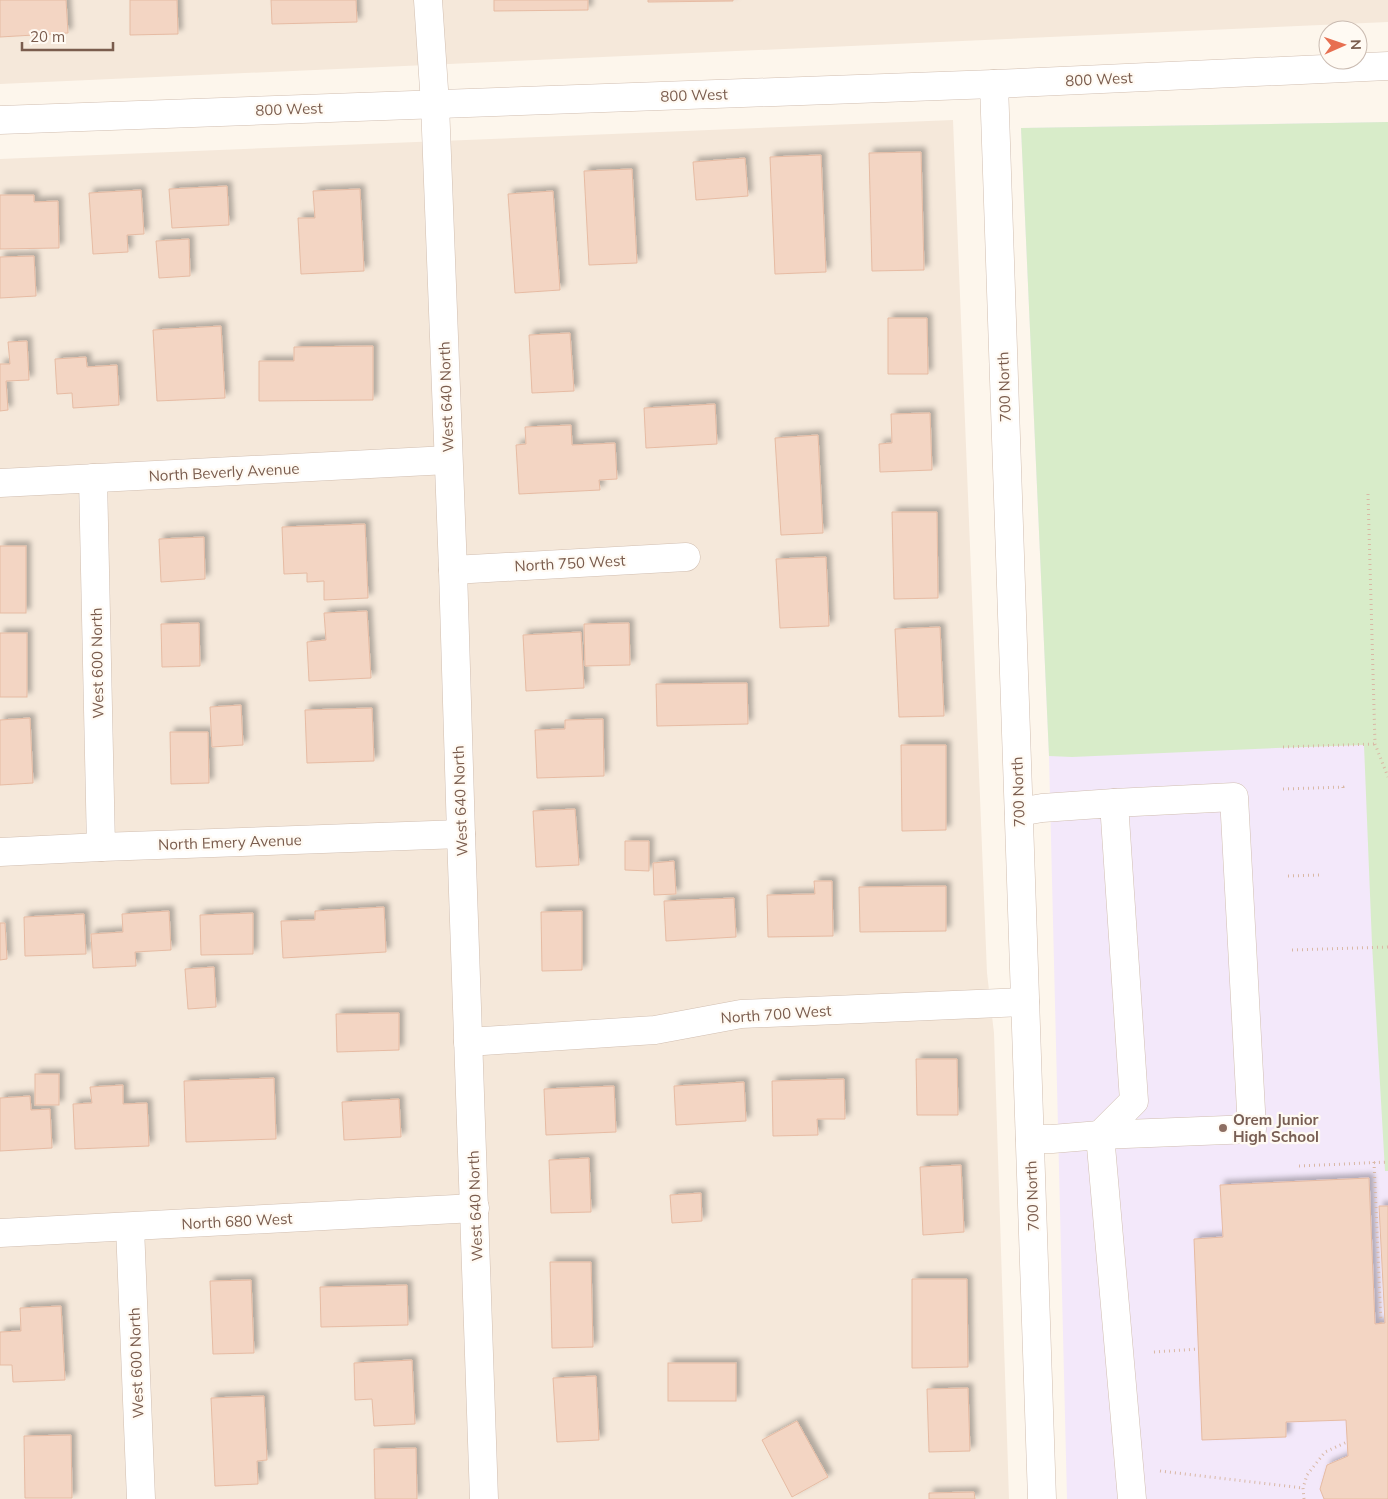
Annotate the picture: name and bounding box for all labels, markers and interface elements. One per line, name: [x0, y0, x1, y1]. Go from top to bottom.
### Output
scale bar: [22, 20, 114, 52]
north arrow: [1318, 20, 1368, 70]
text: 20 m: [30, 27, 65, 46]
text: N: [1347, 39, 1365, 50]
street label: 800 West: [1065, 68, 1133, 90]
street label: 800 West: [660, 84, 728, 106]
street label: 800 West: [255, 98, 323, 120]
street label: West 640 North: [435, 341, 457, 453]
street label: 700 North: [993, 351, 1015, 423]
street label: North Beverly Avenue: [148, 459, 300, 485]
street label: North 750 West: [514, 551, 626, 575]
street label: West 600 North: [87, 607, 107, 719]
street label: West 640 North: [449, 745, 471, 857]
street label: 700 North: [1007, 756, 1029, 828]
street label: North Emery Avenue: [158, 830, 302, 854]
street label: North 700 West: [720, 1001, 832, 1027]
place label: Orem Junior High School: [1233, 1110, 1319, 1146]
marker: Orem Junior High School: [1217, 1122, 1229, 1134]
street label: West 640 North: [464, 1150, 486, 1262]
street label: 700 North: [1021, 1160, 1043, 1232]
street label: North 680 West: [181, 1209, 293, 1233]
street label: West 600 North: [125, 1307, 147, 1419]

